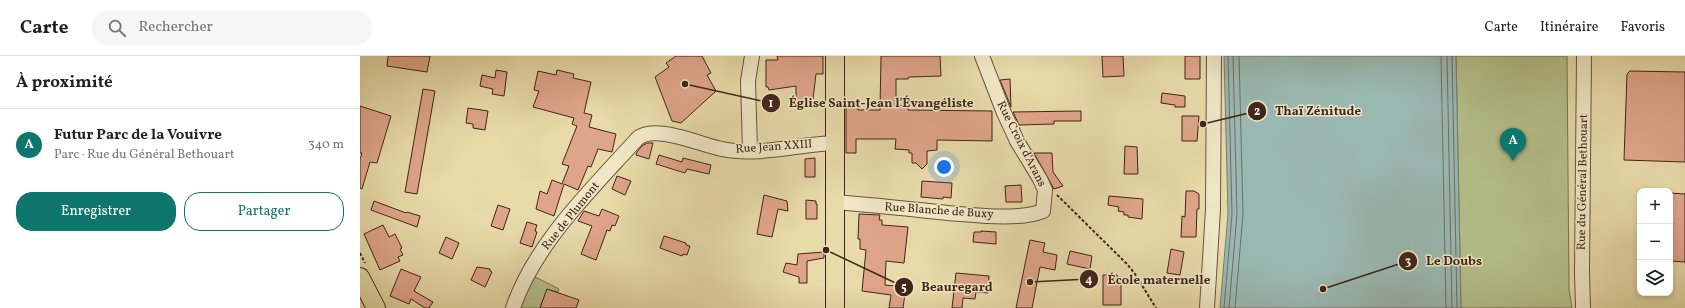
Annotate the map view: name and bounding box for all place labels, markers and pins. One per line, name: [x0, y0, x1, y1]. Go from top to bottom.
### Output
callout: Église Saint-Jean l'Évangéliste: [761, 90, 981, 115]
callout: Thaï Zénitude: [1247, 98, 1369, 123]
pin: A: [1500, 128, 1526, 161]
callout: Le Doubs: [1398, 248, 1489, 273]
callout: École maternelle: [1079, 266, 1218, 291]
callout: Beauregard: [894, 274, 1001, 299]

